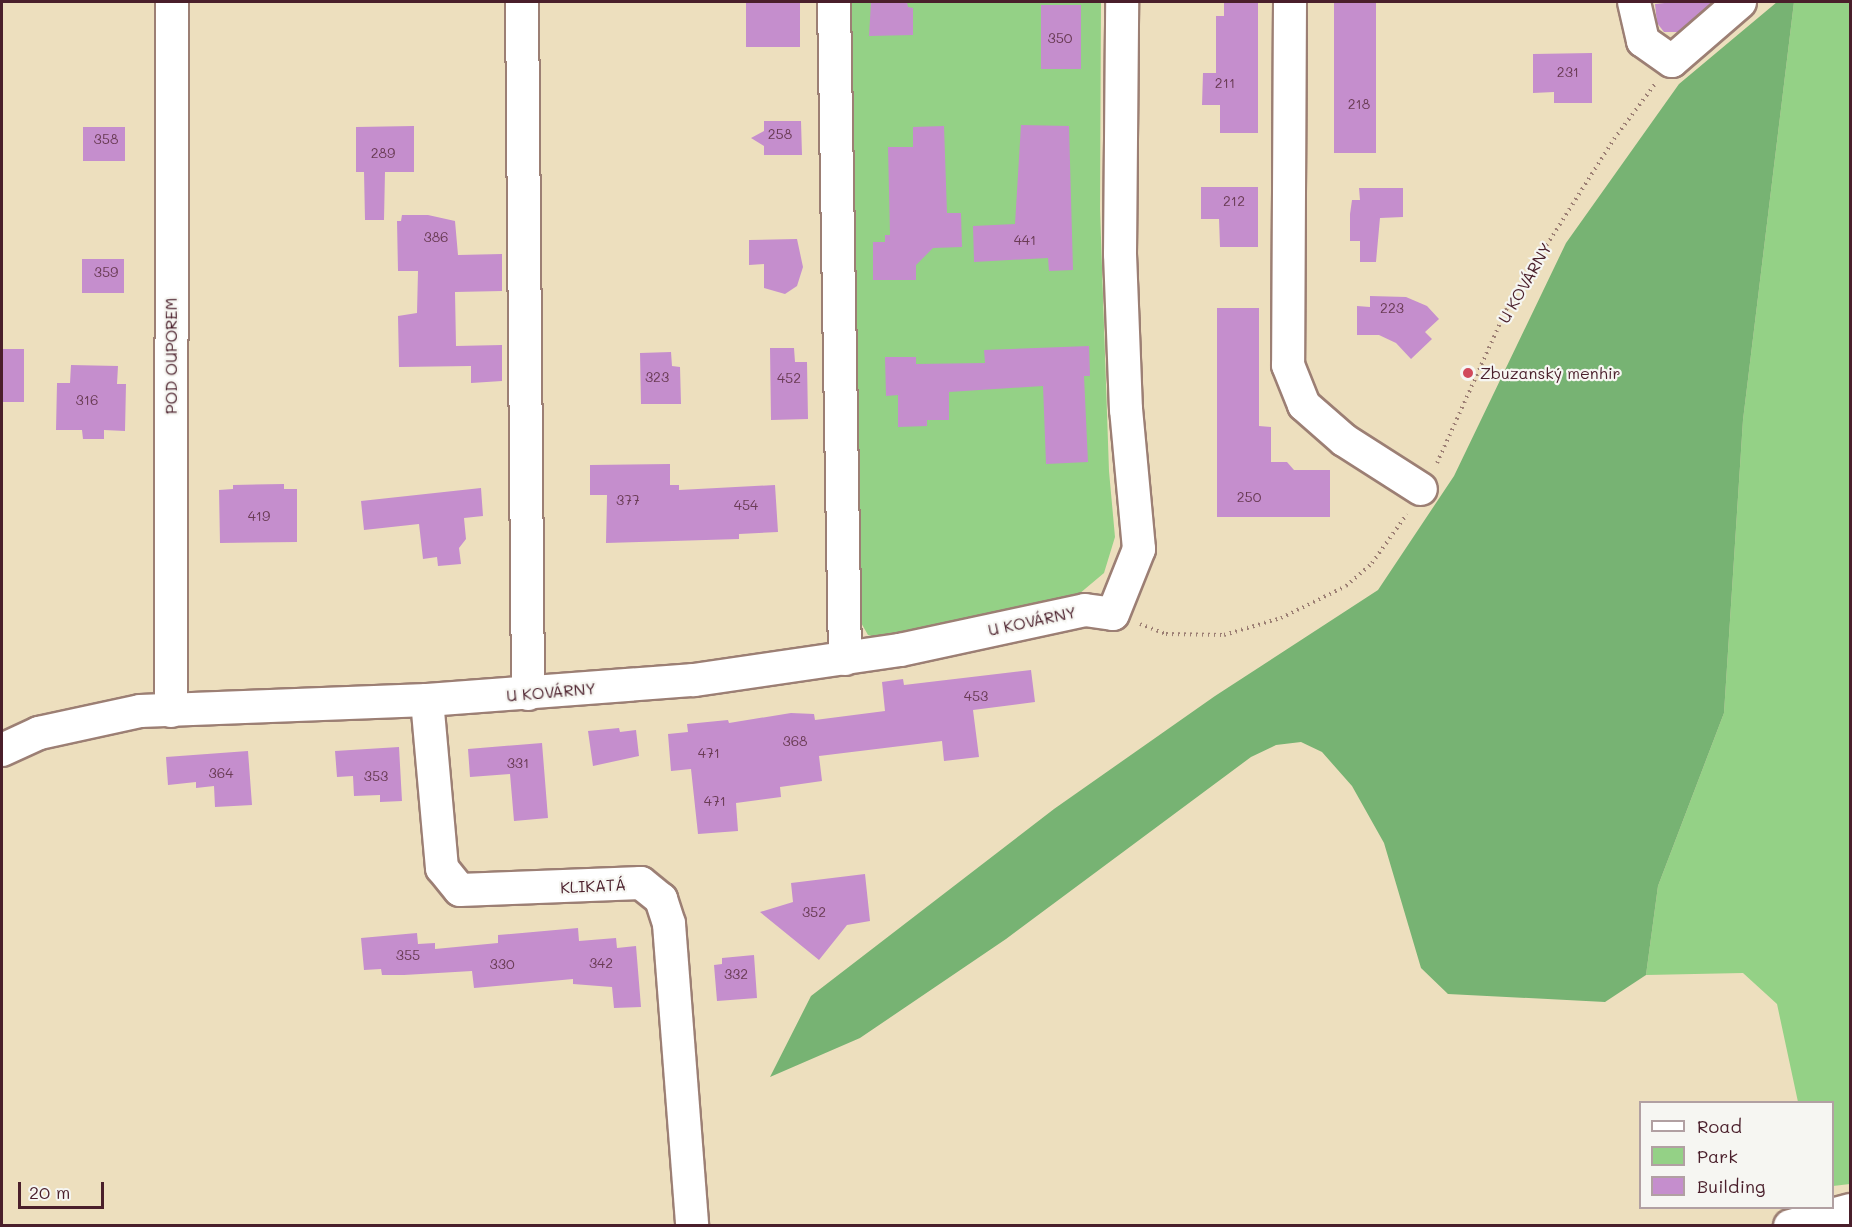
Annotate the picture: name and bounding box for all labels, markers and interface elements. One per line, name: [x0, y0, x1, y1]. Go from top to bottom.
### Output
house number: 350: [1047, 30, 1073, 46]
house number: 231: [1557, 64, 1579, 80]
house number: 211: [1215, 75, 1235, 91]
house number: 218: [1348, 96, 1370, 112]
house number: 258: [768, 126, 792, 142]
house number: 358: [94, 131, 118, 147]
house number: 289: [371, 145, 395, 161]
house number: 212: [1223, 193, 1245, 209]
house number: 386: [423, 229, 449, 245]
house number: 441: [1014, 232, 1036, 248]
street label: U KOVÁRNY: [1494, 239, 1556, 327]
house number: 359: [94, 264, 118, 280]
street label: POD OUPOREM: [161, 298, 181, 414]
house number: 223: [1380, 300, 1404, 316]
place label: Zbuzanský menhir: [1480, 363, 1621, 383]
marker: Zbuzanský menhir: [1461, 366, 1475, 380]
house number: 323: [645, 369, 669, 385]
house number: 452: [777, 370, 801, 386]
house number: 316: [76, 392, 98, 408]
house number: 250: [1237, 489, 1261, 505]
house number: 377: [616, 492, 640, 508]
house number: 454: [734, 497, 758, 513]
house number: 419: [248, 508, 270, 524]
street label: U KOVÁRNY: [986, 602, 1078, 640]
street label: U KOVÁRNY: [505, 679, 597, 705]
house number: 453: [964, 688, 988, 704]
house number: 368: [782, 733, 808, 749]
house number: 471: [698, 745, 720, 761]
house number: 331: [507, 755, 529, 771]
house number: 364: [209, 765, 233, 781]
house number: 353: [364, 768, 388, 784]
house number: 471: [704, 793, 726, 809]
street label: KLIKATÁ: [560, 875, 626, 897]
house number: 352: [802, 904, 826, 920]
house number: 355: [396, 947, 420, 963]
house number: 342: [589, 955, 613, 971]
house number: 330: [489, 956, 515, 972]
house number: 332: [724, 966, 748, 982]
legend: [1639, 1101, 1834, 1209]
text: Road: [1697, 1114, 1742, 1138]
text: Park: [1697, 1144, 1738, 1168]
scale bar: [21, 1170, 106, 1208]
text: Building: [1697, 1174, 1765, 1198]
text: 20 m: [29, 1180, 70, 1204]

